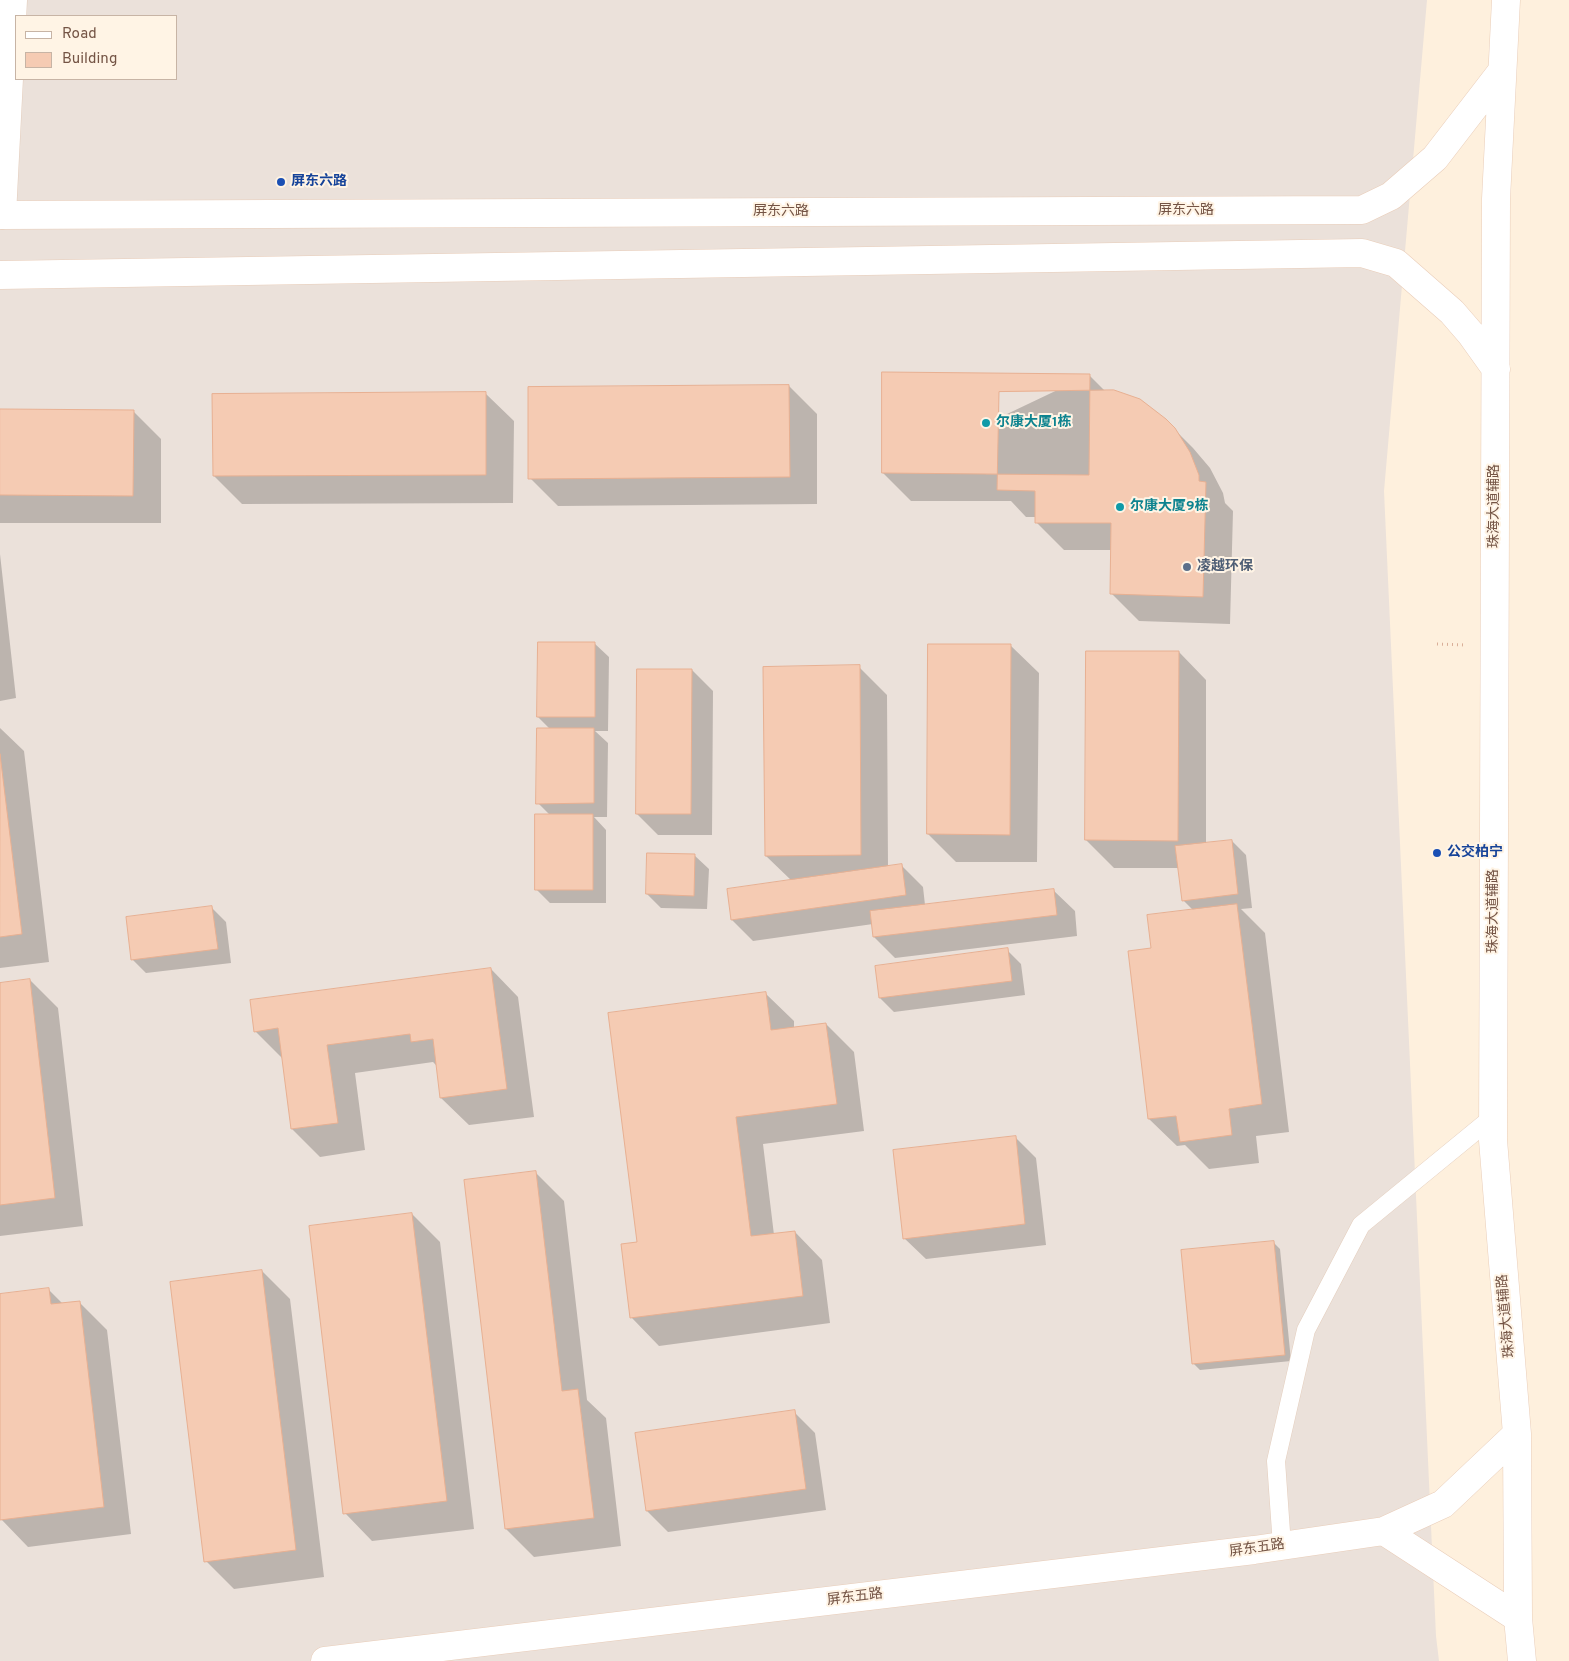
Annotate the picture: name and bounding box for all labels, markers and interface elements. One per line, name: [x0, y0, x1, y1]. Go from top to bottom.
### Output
legend: [15, 15, 178, 80]
text: Road: [62, 25, 97, 44]
text: Building: [62, 50, 117, 69]
place label: 屏东六路: [291, 174, 347, 190]
marker: 屏东六路: [275, 176, 287, 188]
street label: 屏东六路: [1158, 203, 1214, 219]
street label: 屏东六路: [753, 204, 809, 220]
place label: 尔康大厦1栋: [996, 415, 1072, 431]
marker: 尔康大厦1栋: [980, 417, 992, 429]
street label: 珠海大道辅路: [1487, 464, 1503, 548]
place label: 尔康大厦9栋: [1130, 499, 1209, 515]
marker: 尔康大厦9栋: [1114, 501, 1126, 513]
place label: 凌越环保: [1197, 559, 1253, 575]
marker: 凌越环保: [1181, 561, 1193, 573]
place label: 公交柏宁: [1447, 845, 1503, 861]
marker: 公交柏宁: [1431, 847, 1443, 859]
street label: 珠海大道辅路: [1486, 869, 1502, 953]
street label: 珠海大道辅路: [1495, 1273, 1519, 1359]
street label: 屏东五路: [1228, 1537, 1286, 1561]
street label: 屏东五路: [826, 1586, 884, 1610]

